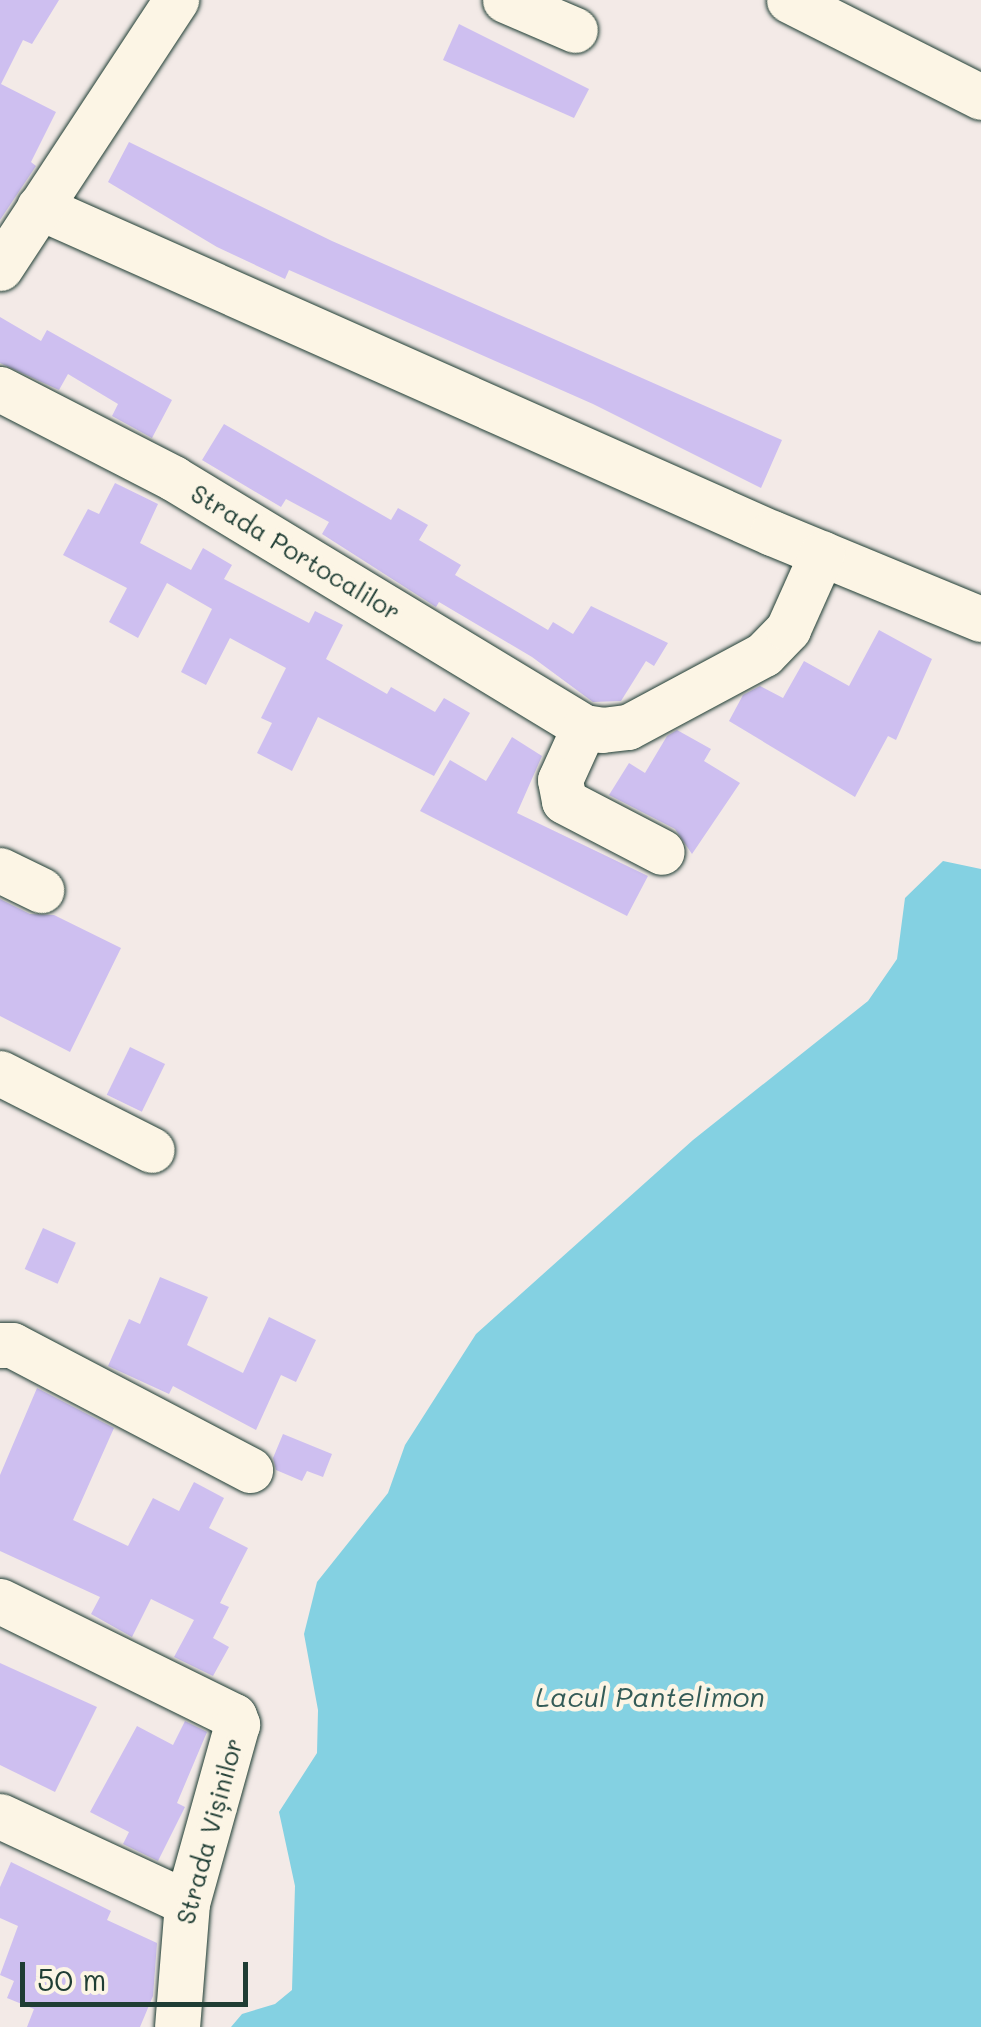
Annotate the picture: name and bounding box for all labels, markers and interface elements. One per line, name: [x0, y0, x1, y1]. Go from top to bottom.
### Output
street label: Strada Portocalilor: [186, 478, 406, 626]
water label: Lacul Pantelimon: [535, 1679, 765, 1713]
street label: Strada Vișinilor: [170, 1735, 248, 1927]
scale bar: [25, 1942, 252, 2004]
text: 50 m: [37, 1959, 107, 1999]

